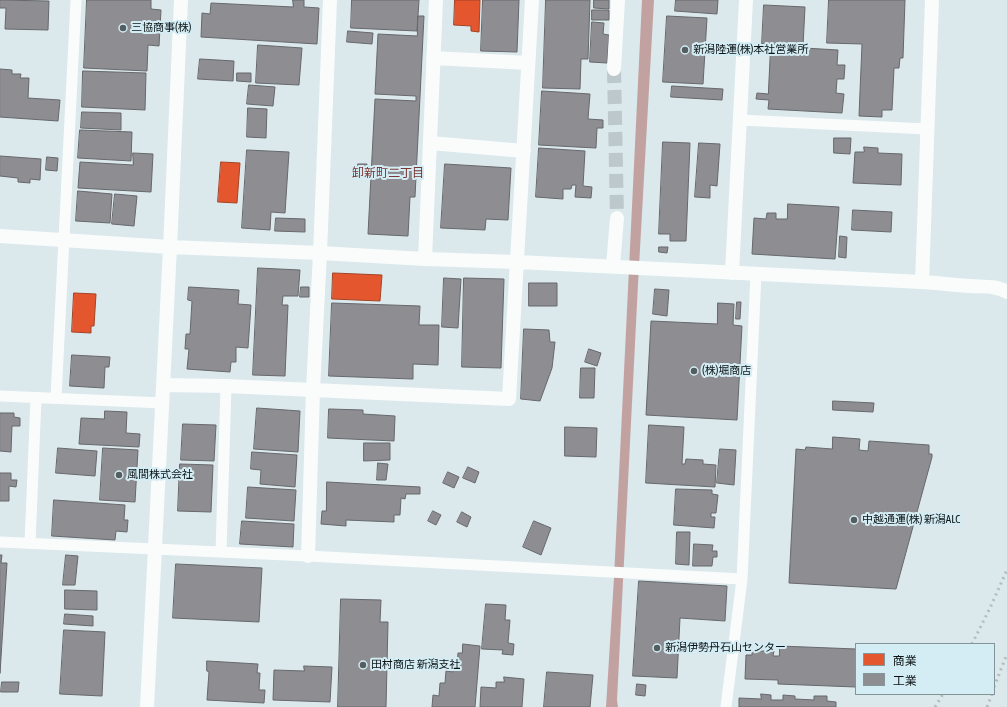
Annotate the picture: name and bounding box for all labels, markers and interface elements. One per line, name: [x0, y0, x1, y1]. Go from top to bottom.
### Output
place label: 三協商事(株): [131, 21, 191, 35]
marker: 三協商事(株): [118, 23, 128, 33]
place label: 新潟陸運(株)本社営業所: [693, 43, 808, 57]
marker: 新潟陸運(株)本社営業所: [680, 45, 690, 55]
district label: 卸新町二丁目: [352, 166, 424, 180]
place label: (株)堀商店: [702, 364, 751, 378]
marker: (株)堀商店: [689, 366, 699, 376]
place label: 風間株式会社: [127, 468, 193, 482]
marker: 風間株式会社: [114, 470, 124, 480]
place label: 中越通運(株) 新潟ALC: [862, 513, 960, 527]
marker: 中越通運(株) 新潟ALC: [849, 515, 859, 525]
place label: 新潟伊勢丹石山センター: [665, 641, 786, 655]
marker: 新潟伊勢丹石山センター: [652, 643, 662, 653]
legend: [855, 643, 995, 695]
text: 商業: [893, 654, 917, 668]
place label: 田村商店 新潟支社: [371, 658, 461, 672]
marker: 田村商店 新潟支社: [358, 660, 368, 670]
text: 工業: [893, 674, 917, 688]

